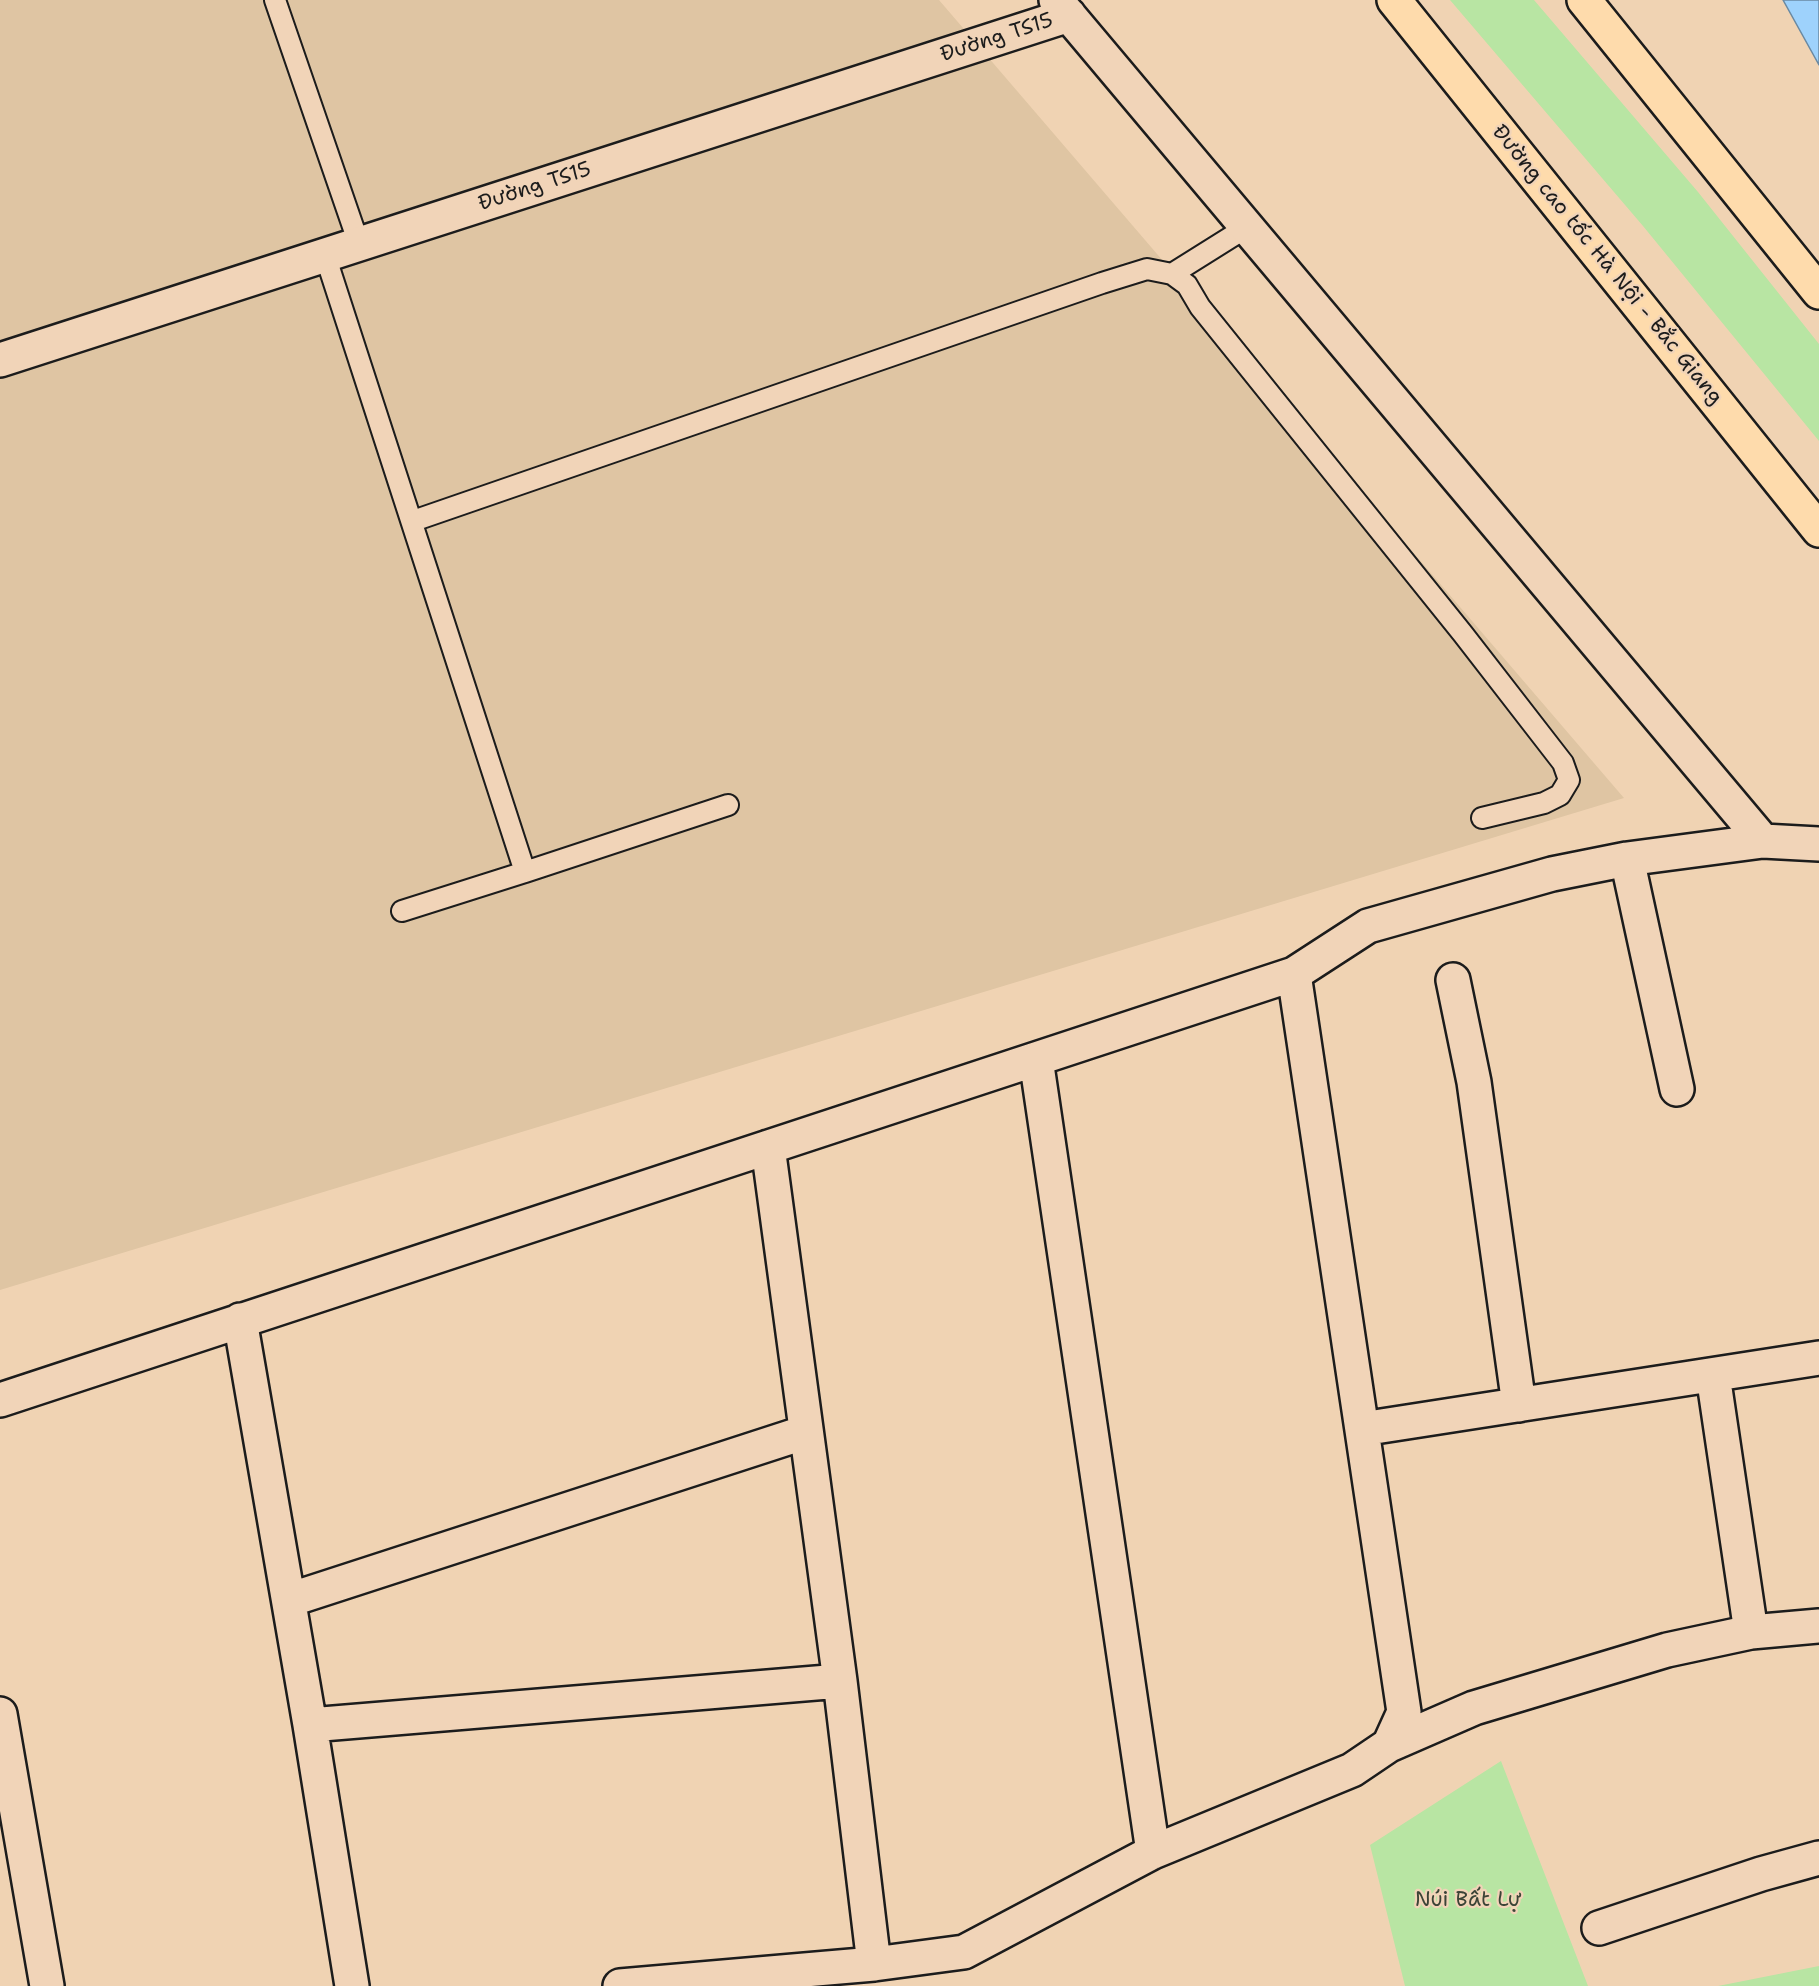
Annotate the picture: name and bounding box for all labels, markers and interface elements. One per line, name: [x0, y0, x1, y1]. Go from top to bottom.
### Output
street label: Đường TS15: [938, 8, 1056, 68]
street label: Đường cao tốc Hà Nội - Bắc Giang: [1486, 120, 1728, 410]
street label: Đường TS15: [476, 157, 594, 217]
park label: Núi Bất Lự: [1415, 1888, 1521, 1914]

